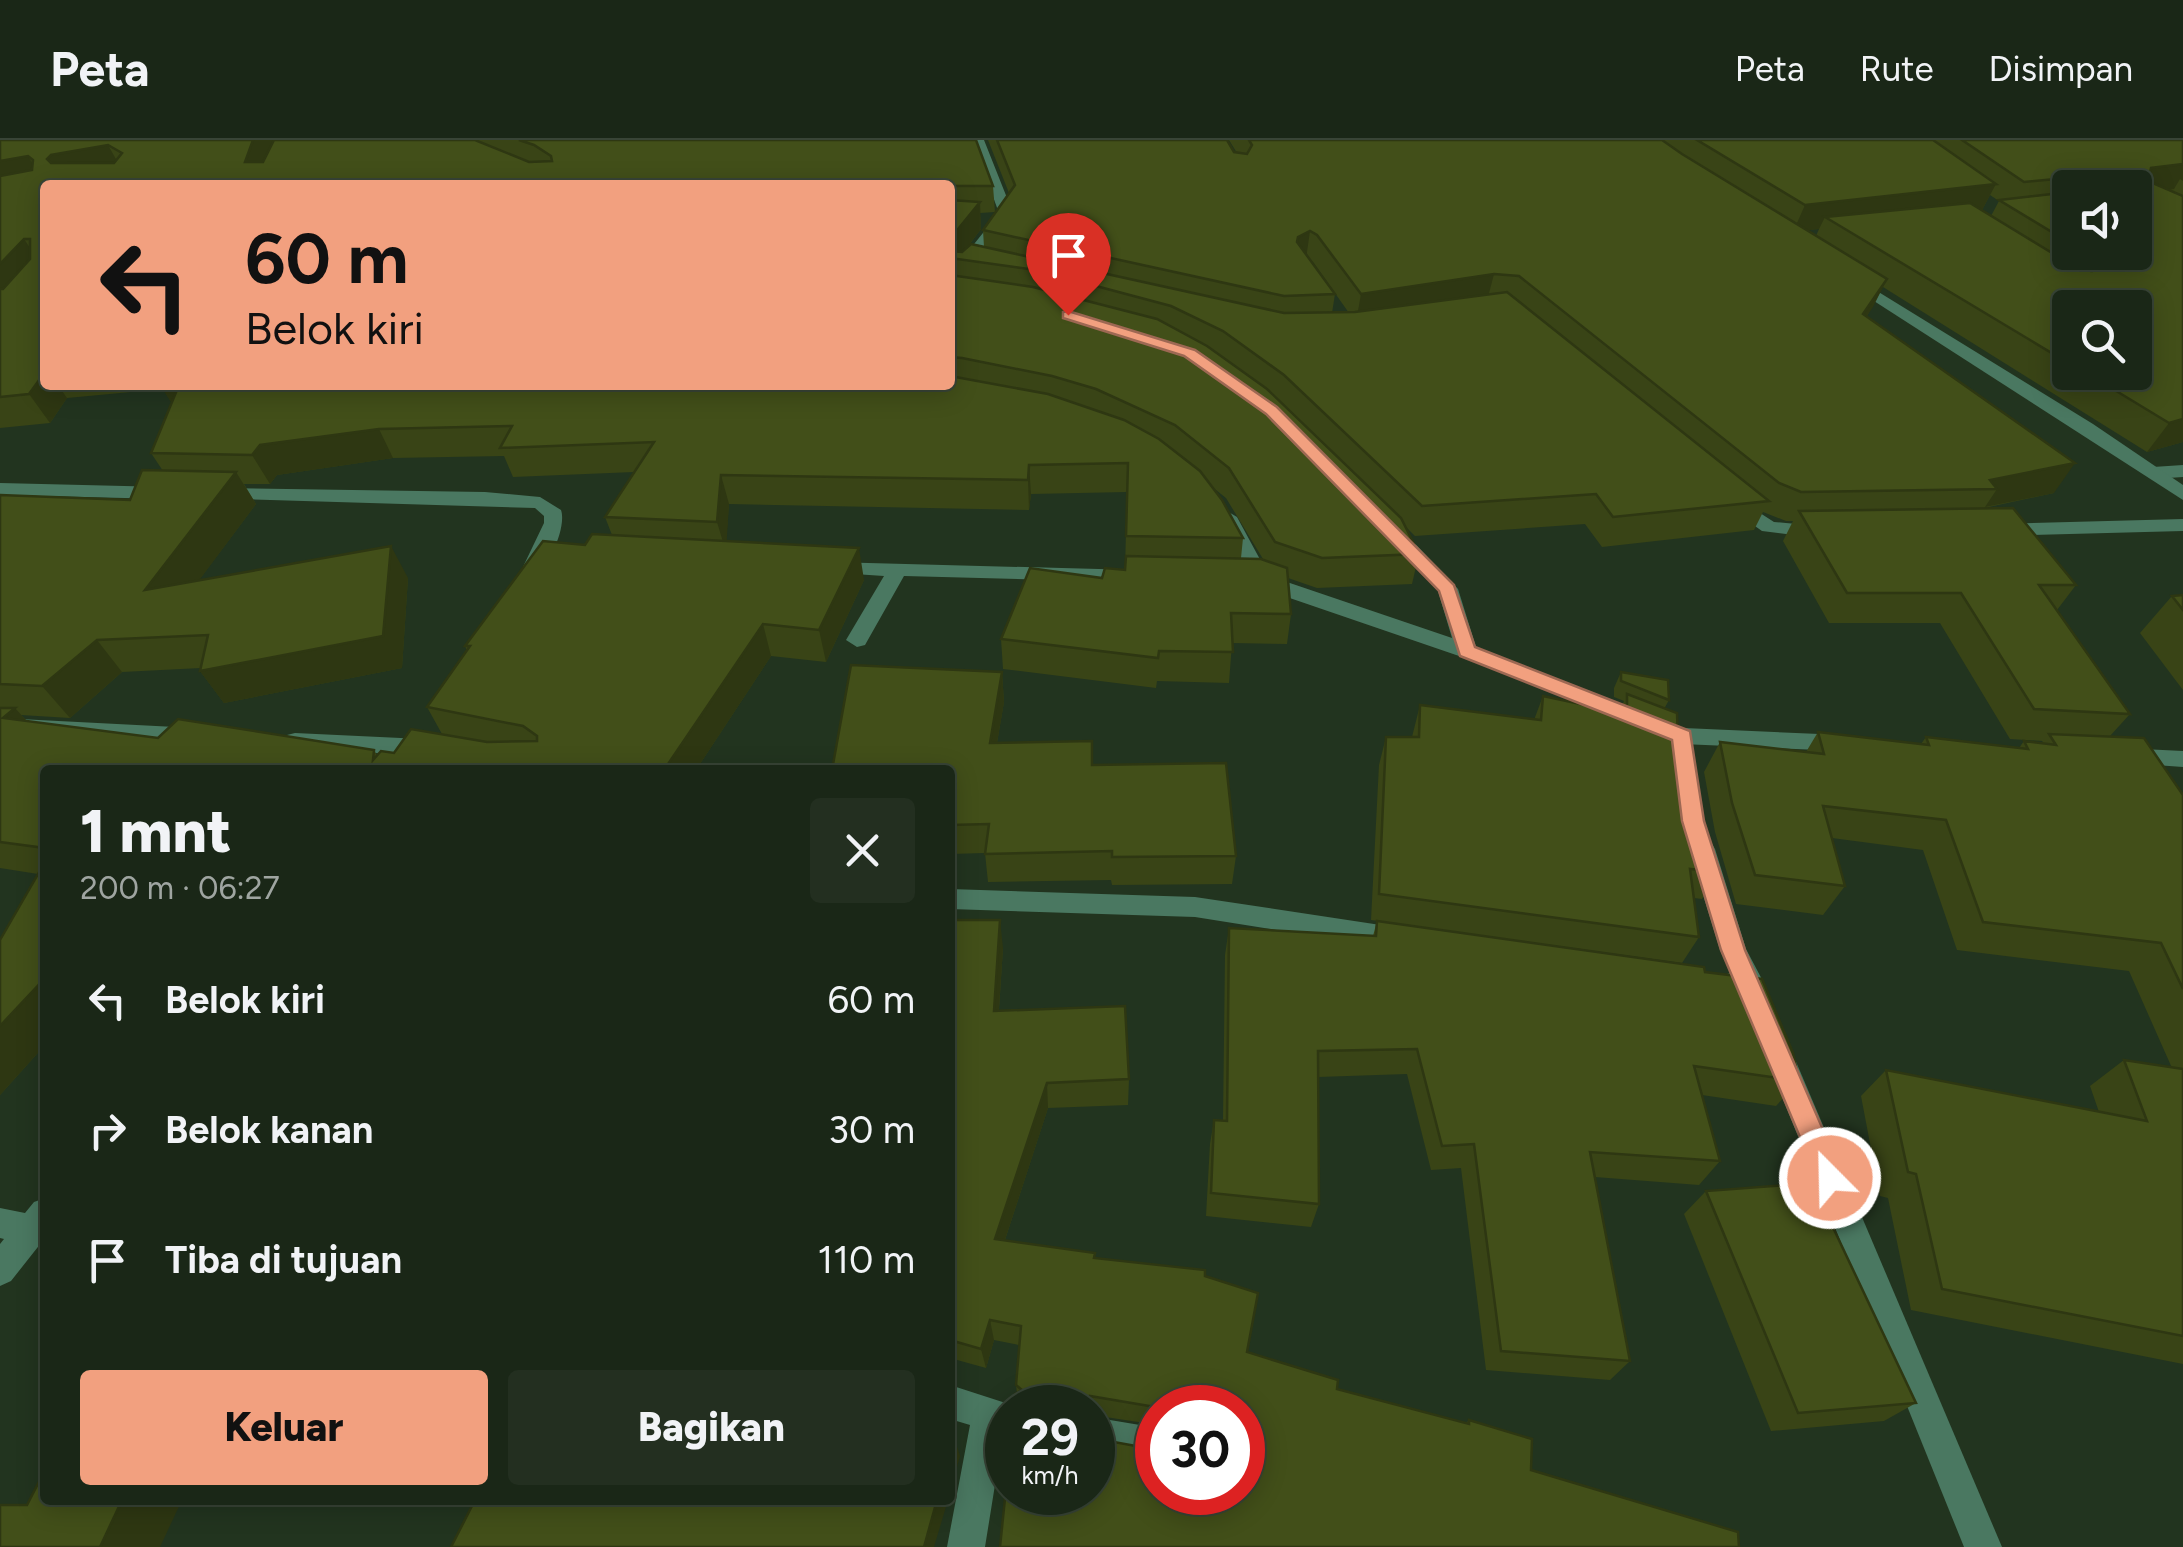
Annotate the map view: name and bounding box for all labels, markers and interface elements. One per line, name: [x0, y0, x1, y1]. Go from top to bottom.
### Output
text: Peta: [50, 40, 150, 98]
text: Peta: [1735, 48, 1805, 90]
text: Rute: [1860, 48, 1934, 90]
text: Disimpan: [1989, 48, 2133, 90]
map controls: [2052, 170, 2152, 390]
button: sound: [2052, 170, 2152, 270]
pin: [1026, 213, 1111, 316]
text: 60 m: [245, 216, 409, 301]
icon: left: [80, 220, 210, 350]
icon: arrive: [1041, 228, 1096, 283]
button: search: [2052, 290, 2152, 390]
text: Belok kiri: [245, 301, 424, 355]
text: 1 mnt: [80, 795, 232, 867]
button: close: [810, 798, 915, 903]
text: 200 m · 06:27: [80, 869, 280, 907]
icon: left: [80, 973, 135, 1028]
text: Belok kiri: [165, 977, 325, 1023]
text: 60 m: [827, 977, 915, 1023]
icon: right: [80, 1103, 135, 1158]
text: Belok kanan: [165, 1107, 373, 1153]
text: 30 m: [828, 1107, 915, 1153]
position arrow: [1778, 1126, 1882, 1230]
icon: arrive: [80, 1233, 135, 1288]
text: Tiba di tujuan: [165, 1237, 402, 1283]
text: 110 m: [818, 1237, 915, 1283]
button: Keluar: [80, 1370, 488, 1485]
button: Bagikan: [508, 1370, 915, 1485]
speed limit sign: 30: [1135, 1385, 1265, 1515]
text: 29: [1021, 1407, 1079, 1468]
text: km/h: [1021, 1460, 1079, 1490]

